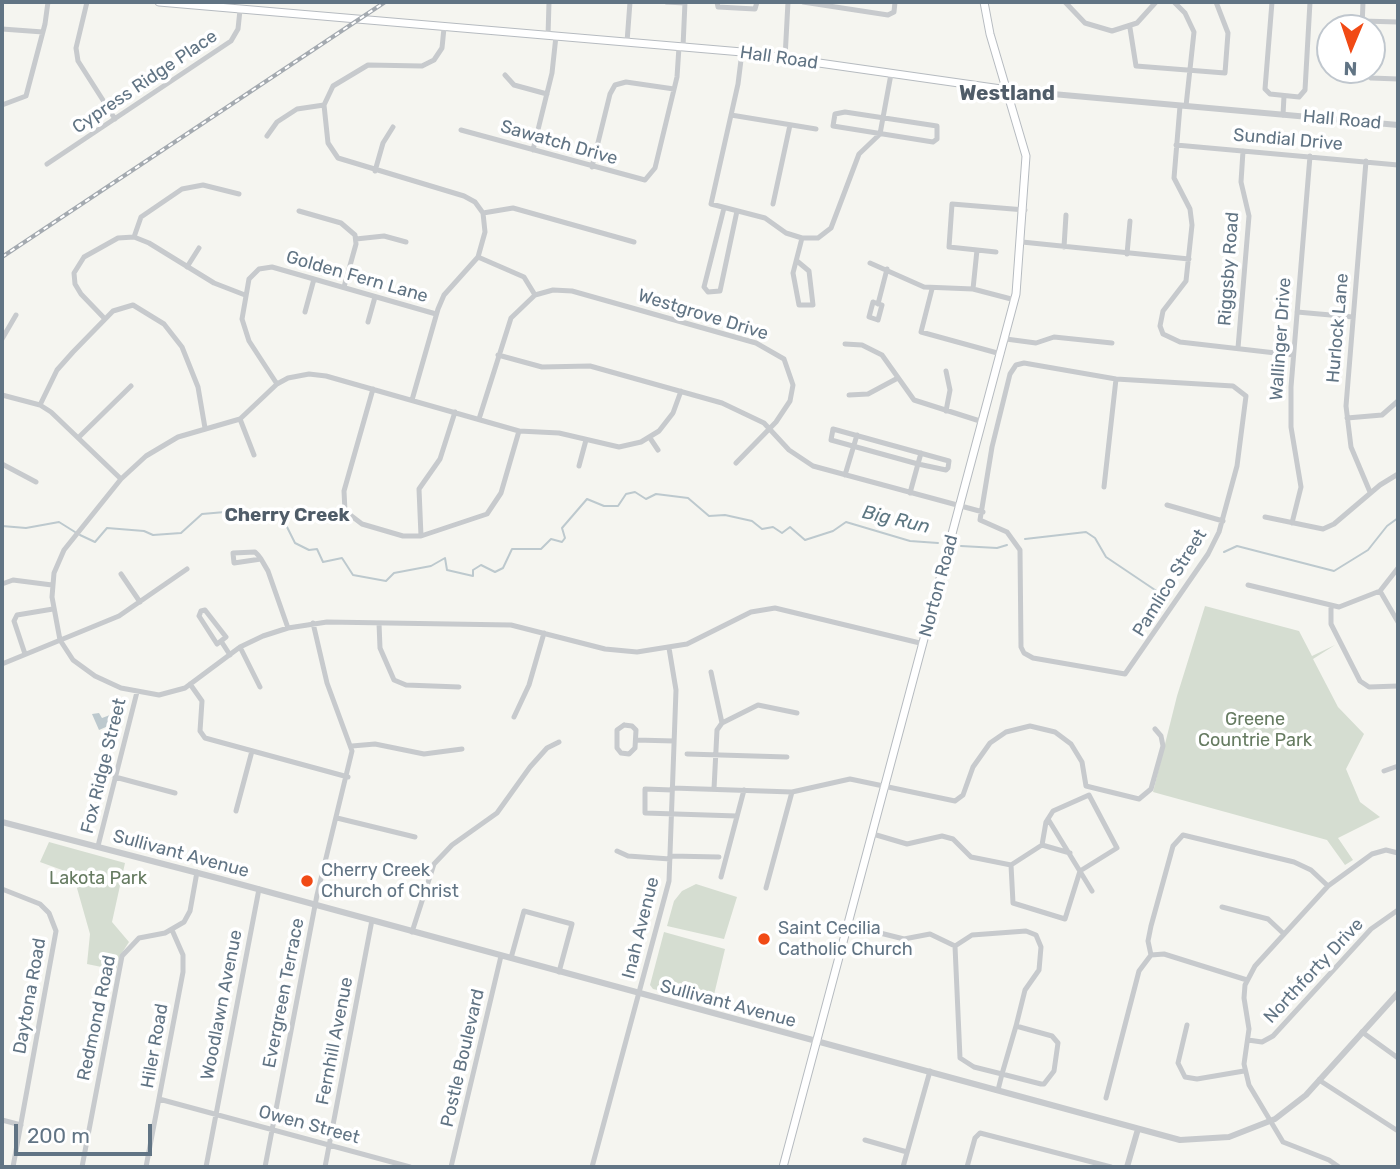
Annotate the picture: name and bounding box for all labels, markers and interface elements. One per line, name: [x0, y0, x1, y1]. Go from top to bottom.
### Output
north arrow: [1316, 14, 1386, 84]
street label: Cypress Ridge Place: [68, 25, 222, 139]
street label: Hall Road: [739, 42, 819, 74]
text: N: [1343, 57, 1358, 80]
district label: Westland: [959, 81, 1055, 107]
street label: Hall Road: [1302, 106, 1382, 134]
street label: Sawatch Drive: [498, 116, 620, 170]
street label: Sundial Drive: [1232, 124, 1344, 156]
street label: Riggsby Road: [1214, 211, 1244, 327]
street label: Golden Fern Lane: [284, 246, 430, 308]
street label: Hurlock Lane: [1322, 272, 1354, 384]
street label: Wallinger Drive: [1266, 277, 1296, 401]
street label: Westgrove Drive: [635, 285, 771, 345]
water label: Big Run: [860, 501, 932, 539]
district label: Cherry Creek: [224, 505, 350, 527]
street label: Pamlico Street: [1128, 525, 1212, 641]
street label: Norton Road: [915, 532, 963, 640]
street label: Fox Ridge Street: [77, 696, 131, 836]
park label: Greene Countrie Park: [1198, 709, 1312, 752]
street label: Sullivant Avenue: [111, 825, 251, 883]
place label: Cherry Creek Church of Christ: [321, 860, 459, 903]
park label: Lakota Park: [49, 868, 147, 890]
marker: Cherry Creek Church of Christ: [299, 873, 315, 889]
street label: Inah Avenue: [618, 875, 664, 981]
street label: Northforty Drive: [1260, 914, 1368, 1028]
street label: Evergreen Terrace: [259, 916, 309, 1070]
place label: Saint Cecilia Catholic Church: [778, 918, 913, 960]
street label: Woodlawn Avenue: [197, 928, 247, 1082]
marker: Saint Cecilia Catholic Church: [756, 931, 772, 947]
street label: Daytona Road: [9, 936, 51, 1056]
street label: Redmond Road: [73, 953, 121, 1083]
street label: Fernhill Avenue: [312, 975, 358, 1107]
street label: Sullivant Avenue: [658, 975, 798, 1033]
street label: Postle Boulevard: [437, 987, 489, 1129]
street label: Hiler Road: [137, 1002, 173, 1090]
street label: Owen Street: [256, 1101, 362, 1149]
scale bar: [18, 1110, 156, 1154]
text: 200 m: [27, 1123, 90, 1148]

